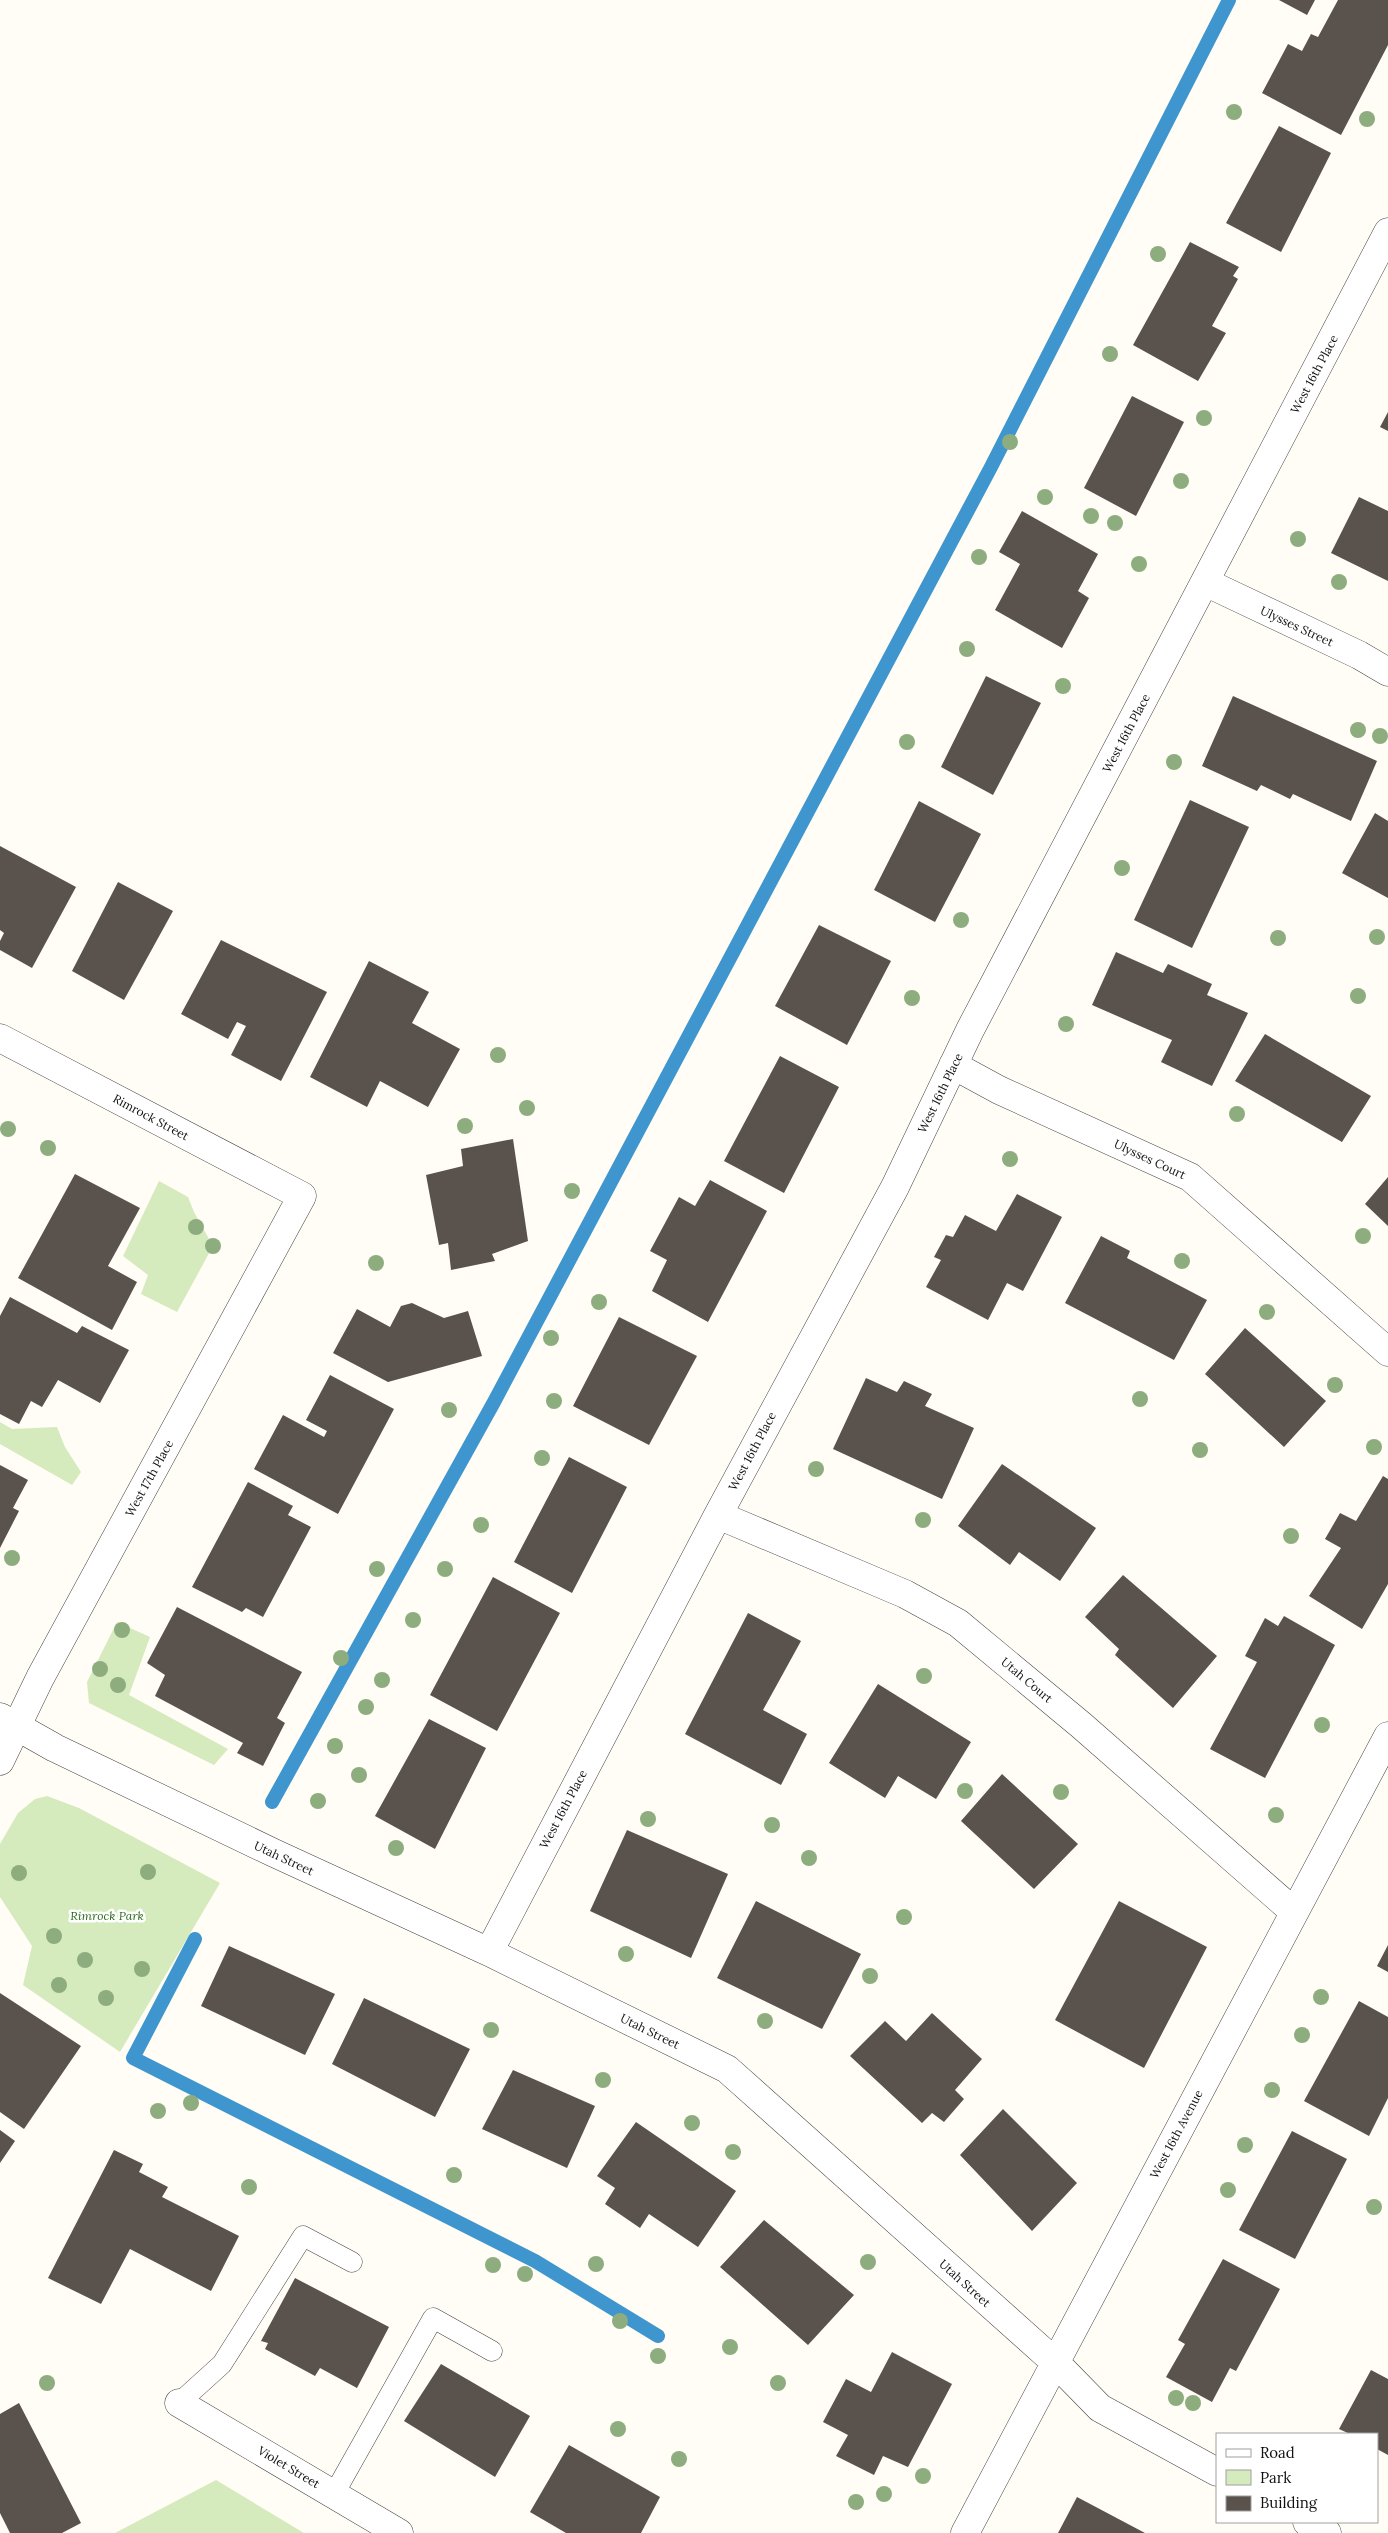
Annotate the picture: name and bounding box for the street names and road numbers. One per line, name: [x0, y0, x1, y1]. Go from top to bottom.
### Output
street label: West 16th Place: [1287, 332, 1341, 416]
street label: Ulysses Street: [1258, 603, 1336, 650]
street label: West 16th Place: [1099, 691, 1153, 775]
street label: West 16th Place: [914, 1050, 966, 1135]
street label: Rimrock Street: [110, 1091, 192, 1143]
street label: Ulysses Court: [1112, 1136, 1189, 1182]
street label: West 16th Place: [725, 1409, 779, 1493]
street label: West 17th Place: [122, 1436, 177, 1519]
street label: Utah Court: [998, 1654, 1056, 1706]
street label: West 16th Place: [536, 1767, 590, 1851]
street label: Utah Street: [252, 1838, 317, 1879]
street label: Utah Street: [618, 2010, 682, 2052]
street label: West 16th Avenue: [1146, 2087, 1206, 2181]
street label: Utah Street: [936, 2256, 994, 2310]
street label: Violet Street: [254, 2442, 323, 2492]

